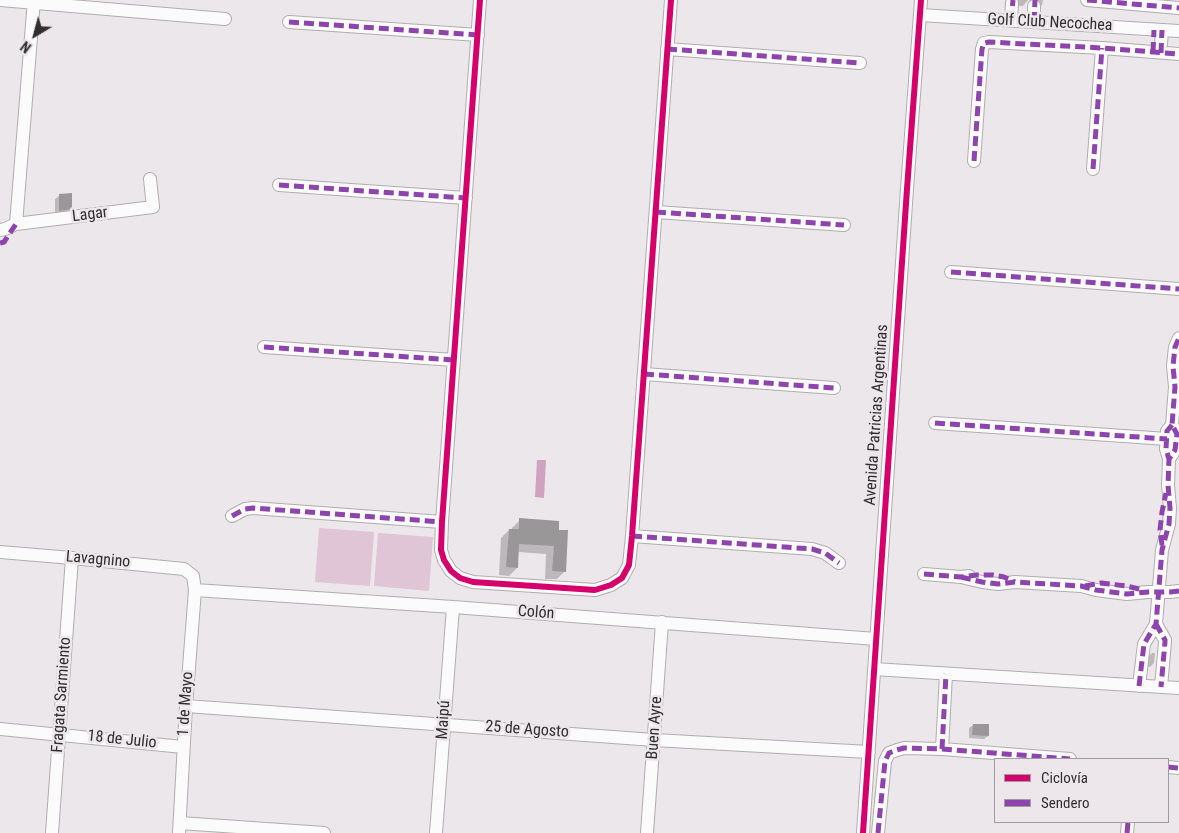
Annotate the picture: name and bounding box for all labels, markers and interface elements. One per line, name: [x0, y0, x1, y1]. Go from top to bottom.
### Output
north arrow: [10, 10, 60, 60]
street label: Golf Club Necochea: [987, 10, 1113, 36]
text: N: [18, 38, 34, 56]
street label: Lagar: [71, 203, 109, 227]
street label: Avenida Patricias Argentinas: [861, 324, 893, 506]
street label: Lavagnino: [65, 548, 131, 572]
street label: Colón: [517, 602, 555, 624]
street label: Fragata Sarmiento: [48, 637, 76, 753]
street label: 1 de Mayo: [174, 671, 198, 737]
street label: Buen Ayre: [643, 696, 667, 760]
street label: Maipú: [433, 700, 455, 740]
street label: 25 de Agosto: [485, 718, 569, 742]
street label: 18 de Julio: [86, 727, 158, 753]
legend: [994, 758, 1169, 823]
text: Ciclovía: [1041, 769, 1088, 787]
text: Sendero: [1041, 794, 1090, 812]

